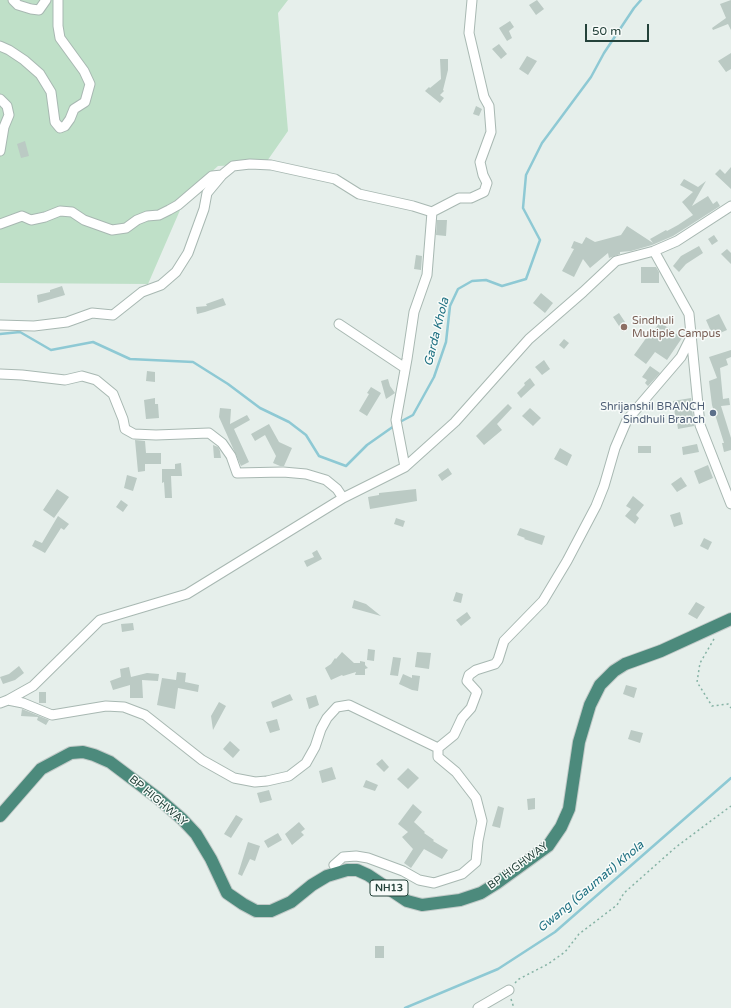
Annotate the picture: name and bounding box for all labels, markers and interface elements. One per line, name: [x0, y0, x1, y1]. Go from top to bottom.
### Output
scale bar: [587, 16, 651, 42]
text: 50 m: [592, 24, 621, 38]
water label: Garda Khola: [422, 296, 452, 368]
place label: Sindhuli Multiple Campus: [632, 314, 720, 340]
marker: Sindhuli Multiple Campus: [619, 322, 629, 332]
place label: Shrijanshil BRANCH Sindhuli Branch: [600, 400, 705, 426]
marker: Shrijanshil BRANCH Sindhuli Branch: [708, 408, 718, 418]
street label: BP HIGHWAY: [126, 773, 190, 829]
water label: Gwang (Gaumati) Khola: [535, 838, 647, 936]
street label: BP HIGHWAY: [485, 840, 551, 892]
road number: NH13: [370, 880, 408, 896]

